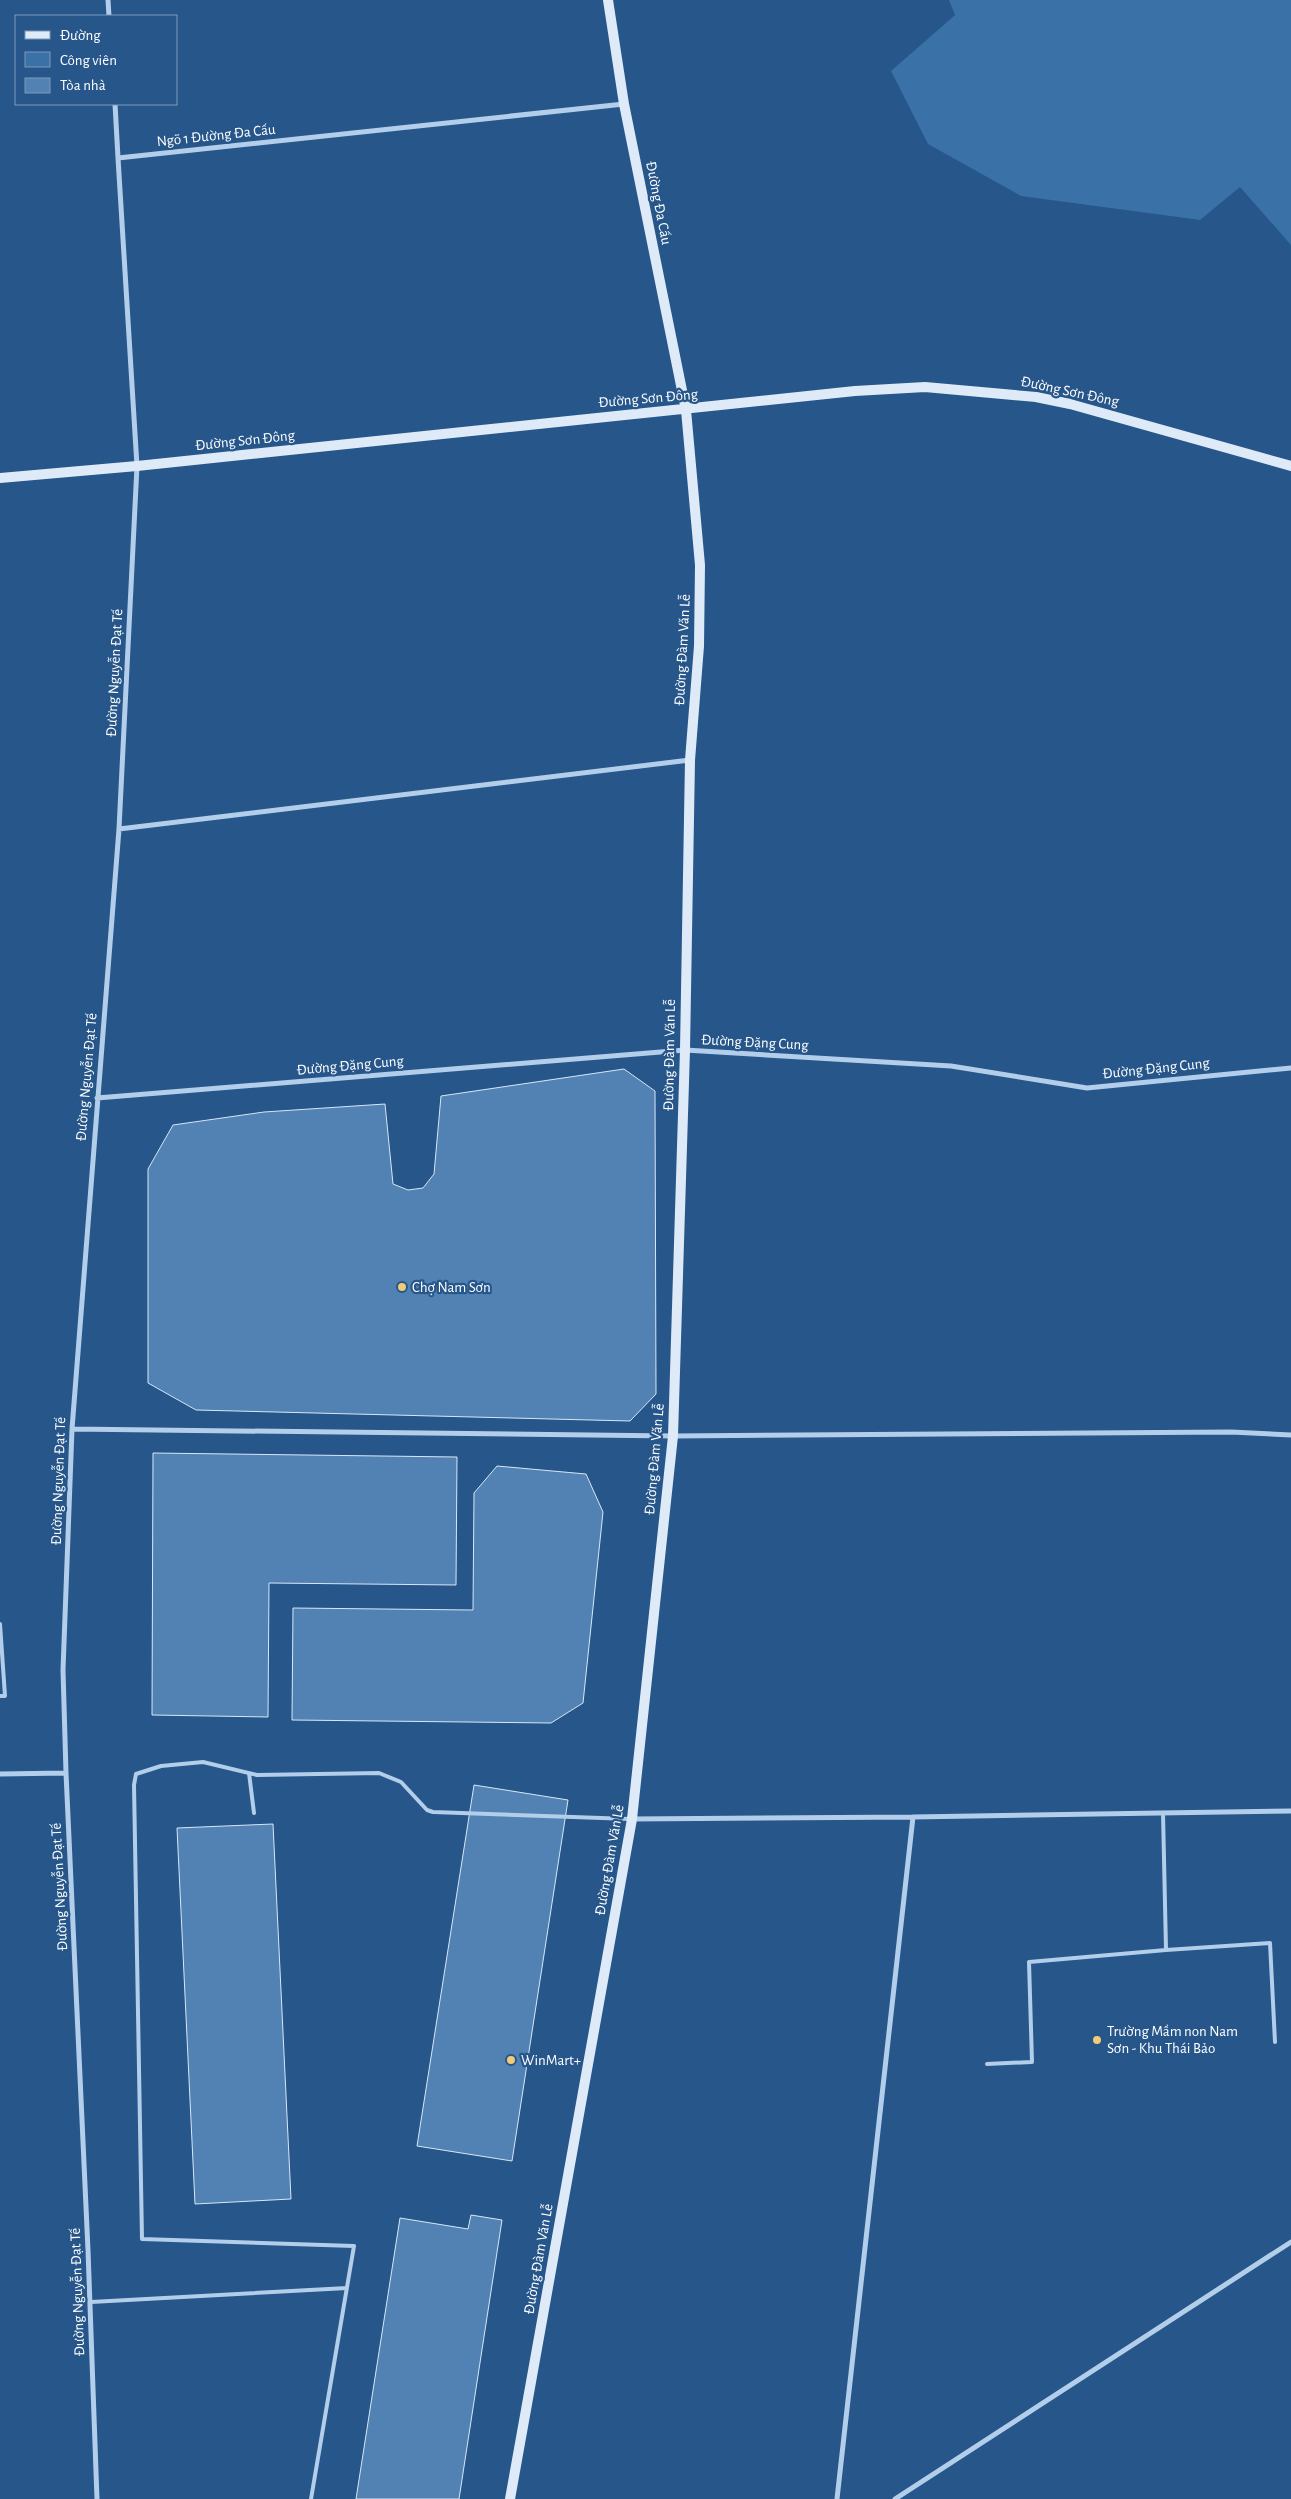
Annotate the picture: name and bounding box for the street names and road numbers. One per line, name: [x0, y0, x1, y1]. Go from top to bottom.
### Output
street label: Ngõ 1 Đường Đa Cấu: [156, 122, 277, 149]
street label: Đường Đa Cấu: [643, 160, 674, 246]
street label: Đường Sơn Đông: [1019, 374, 1121, 409]
street label: Đường Sơn Đông: [598, 387, 699, 410]
street label: Đường Sơn Đông: [195, 428, 296, 453]
street label: Đường Đàm Văn Lễ: [671, 594, 693, 706]
street label: Đường Nguyễn Đạt Tế: [103, 608, 125, 738]
street label: Đường Đàm Văn Lễ: [660, 999, 678, 1111]
street label: Đường Nguyễn Đạt Tế: [72, 1012, 100, 1142]
street label: Đường Đặng Cung: [701, 1032, 810, 1053]
street label: Đường Đặng Cung: [296, 1053, 405, 1078]
street label: Đường Đặng Cung: [1102, 1055, 1211, 1082]
street label: Đường Đàm Văn Lễ: [641, 1403, 667, 1515]
street label: Đường Nguyễn Đạt Tế: [48, 1416, 68, 1545]
street label: Đường Đàm Văn Lễ: [591, 1803, 627, 1916]
street label: Đường Nguyễn Đạt Tế: [48, 1822, 70, 1952]
street label: Đường Đàm Văn Lễ: [520, 2202, 556, 2315]
street label: Đường Nguyễn Đạt Tế: [67, 2227, 87, 2356]

